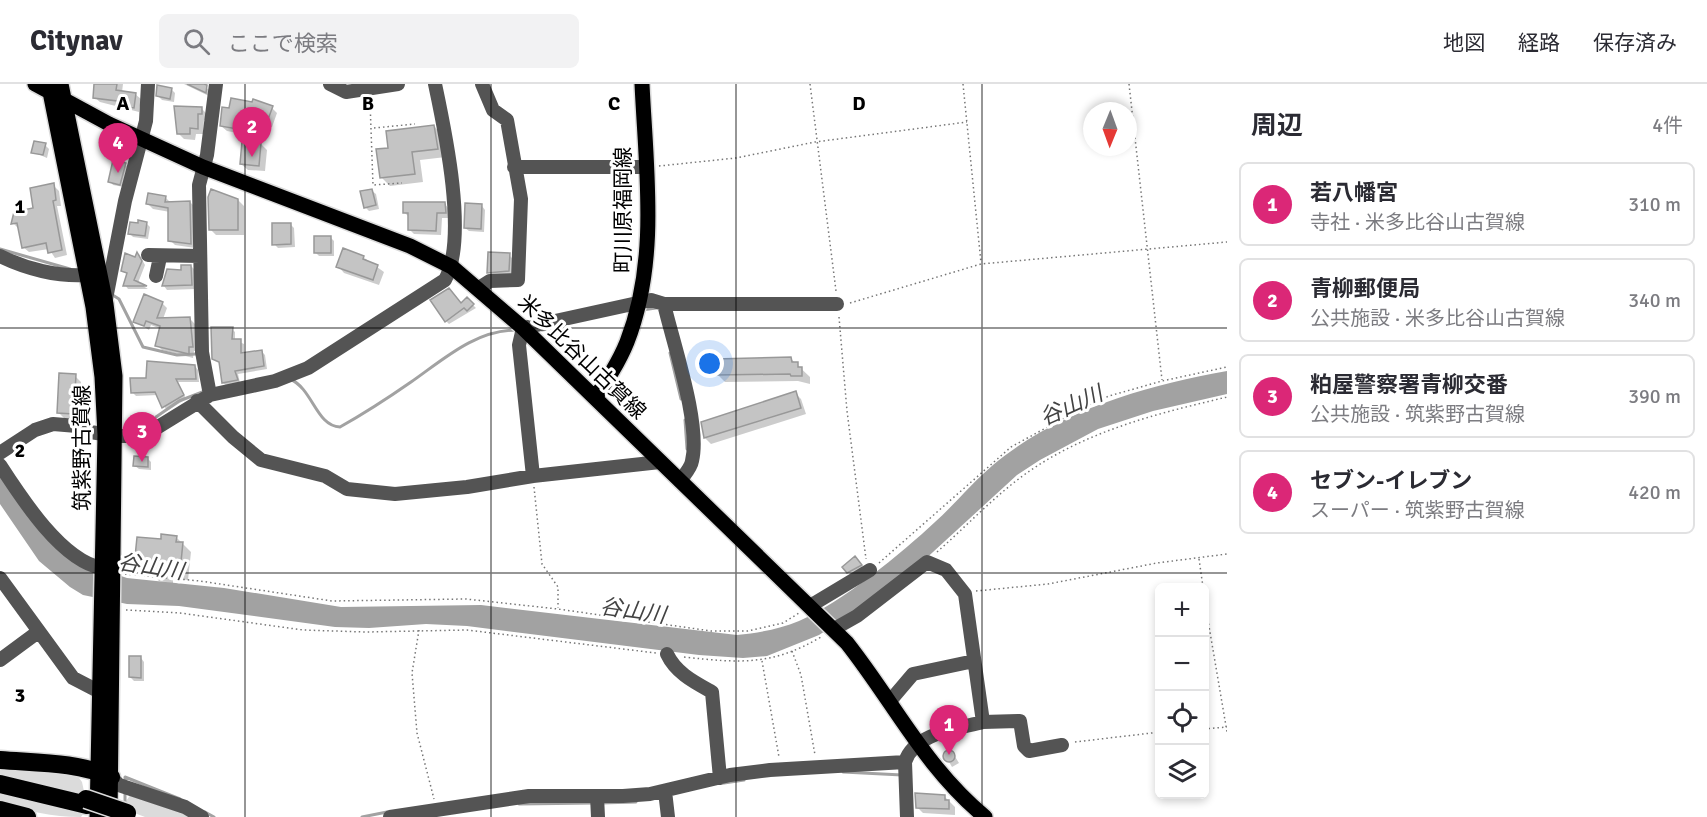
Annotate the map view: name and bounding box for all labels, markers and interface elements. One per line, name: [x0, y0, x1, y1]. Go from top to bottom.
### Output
search box: [159, 14, 579, 68]
text: Citynav: [30, 24, 123, 58]
icon: search: [180, 25, 213, 58]
text: ここで検索: [228, 30, 338, 57]
text: 地図: [1443, 30, 1485, 56]
text: 経路: [1518, 30, 1560, 56]
text: 保存済み: [1593, 30, 1677, 56]
text: A: [117, 91, 130, 116]
text: B: [362, 91, 374, 116]
text: C: [608, 91, 620, 116]
text: D: [852, 91, 866, 116]
north arrow: [1083, 102, 1137, 156]
pin: 2: [232, 107, 272, 157]
text: 周辺: [1251, 110, 1303, 142]
text: 4件: [1652, 113, 1683, 138]
pin: 4: [98, 124, 138, 173]
street label: 町川原福岡線: [610, 147, 636, 273]
text: 若八幡宮: [1310, 179, 1398, 206]
text: 1: [1267, 192, 1278, 217]
text: 310 m: [1628, 192, 1681, 217]
text: 1: [15, 194, 26, 219]
text: 寺社 · 米多比谷山古賀線: [1310, 210, 1525, 235]
text: 青柳郵便局: [1310, 275, 1420, 302]
text: 2: [1267, 288, 1278, 313]
text: 340 m: [1628, 288, 1681, 313]
street label: 米多比谷山古賀線: [513, 289, 651, 425]
text: 公共施設 · 米多比谷山古賀線: [1310, 306, 1565, 331]
your location: [695, 349, 724, 378]
text: 粕屋警察署青柳交番: [1310, 371, 1508, 398]
water label: 谷山川: [1036, 379, 1109, 431]
text: 3: [1267, 384, 1278, 409]
text: 390 m: [1628, 384, 1681, 409]
street label: 筑紫野古賀線: [69, 385, 95, 511]
text: 公共施設 · 筑紫野古賀線: [1310, 402, 1525, 427]
pin: 3: [122, 412, 162, 462]
text: 2: [15, 438, 25, 463]
text: セブン-イレブン: [1310, 467, 1472, 494]
text: 4: [1267, 480, 1278, 505]
text: 420 m: [1628, 480, 1681, 505]
text: スーパー · 筑紫野古賀線: [1310, 498, 1525, 523]
water label: 谷山川: [116, 548, 188, 585]
map controls: [1155, 583, 1209, 799]
button: +: [1155, 583, 1209, 637]
water label: 谷山川: [598, 593, 669, 629]
button: −: [1155, 637, 1209, 691]
text: 3: [15, 683, 25, 708]
button: locate: [1155, 691, 1209, 745]
pin: 1: [930, 706, 968, 755]
button: layers: [1155, 745, 1209, 799]

